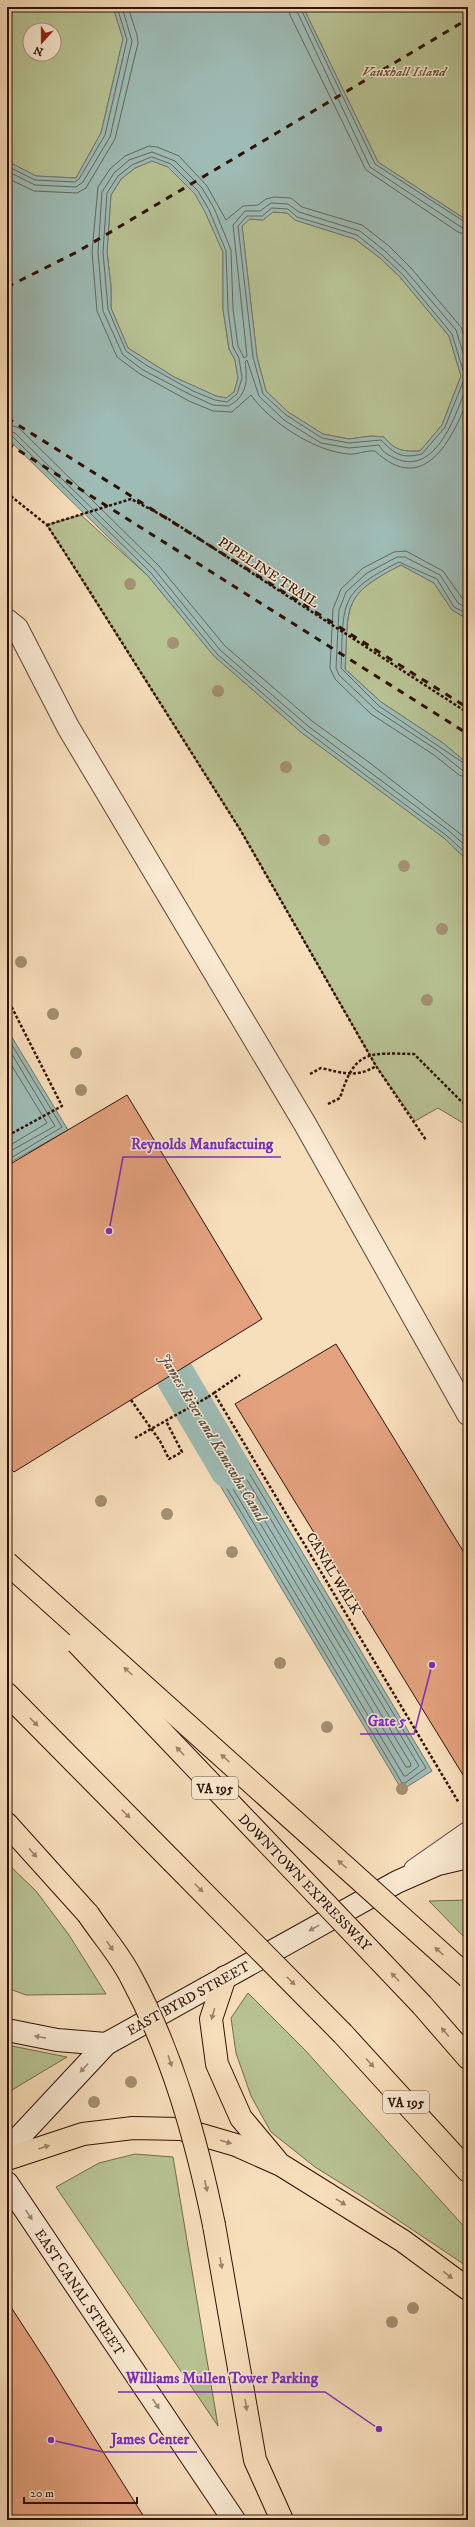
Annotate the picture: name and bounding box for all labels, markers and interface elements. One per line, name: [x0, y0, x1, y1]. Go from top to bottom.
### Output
north arrow: [22, 22, 62, 62]
text: N: [32, 42, 45, 59]
park label: Vauxhall Island: [362, 63, 448, 81]
street label: PIPELINE TRAIL: [215, 533, 322, 612]
callout: Reynolds Manufactuing: [123, 1130, 281, 1157]
text: Reynolds Manufactuing: [131, 1135, 274, 1154]
water label: James River and Kanawha Canal: [155, 1349, 272, 1527]
street label: CANAL WALK: [302, 1529, 365, 1618]
one-way arrow: [123, 1667, 133, 1676]
callout: Gate 5: [360, 1707, 414, 1734]
text: Gate 5: [368, 1712, 407, 1731]
one-way arrow: [30, 1717, 39, 1727]
one-way arrow: [175, 1746, 185, 1756]
one-way arrow: [220, 1754, 229, 1763]
road number: VA 195: [192, 1777, 238, 1799]
one-way arrow: [121, 1809, 131, 1819]
street label: DOWNTOWN EXPRESSWAY: [234, 1810, 375, 1955]
one-way arrow: [28, 1848, 38, 1858]
one-way arrow: [337, 1859, 347, 1868]
one-way arrow: [195, 1883, 204, 1893]
one-way arrow: [308, 1925, 320, 1931]
one-way arrow: [106, 1941, 114, 1952]
one-way arrow: [434, 1946, 444, 1955]
street label: EAST BYRD STREET: [124, 1957, 253, 2040]
one-way arrow: [391, 1972, 400, 1982]
one-way arrow: [286, 1976, 296, 1986]
one-way arrow: [210, 2008, 216, 2020]
one-way arrow: [441, 2026, 450, 2037]
one-way arrow: [34, 2033, 46, 2039]
one-way arrow: [167, 2056, 173, 2068]
one-way arrow: [365, 2058, 374, 2068]
one-way arrow: [80, 2063, 89, 2073]
road number: VA 195: [383, 2091, 429, 2113]
one-way arrow: [220, 2139, 232, 2145]
one-way arrow: [38, 2144, 50, 2150]
one-way arrow: [204, 2180, 210, 2192]
one-way arrow: [335, 2198, 346, 2206]
one-way arrow: [25, 2210, 33, 2220]
street label: EAST CANAL STREET: [30, 2226, 128, 2360]
one-way arrow: [218, 2257, 224, 2269]
one-way arrow: [443, 2270, 454, 2279]
callout: Williams Mullen Tower Parking: [118, 2365, 325, 2392]
text: Williams Mullen Tower Parking: [125, 2369, 319, 2388]
one-way arrow: [152, 2399, 160, 2409]
one-way arrow: [243, 2399, 249, 2411]
callout: James Center: [103, 2425, 197, 2452]
text: James Center: [109, 2430, 190, 2449]
scale bar: [24, 2479, 137, 2505]
text: 20 m: [30, 2486, 54, 2501]

